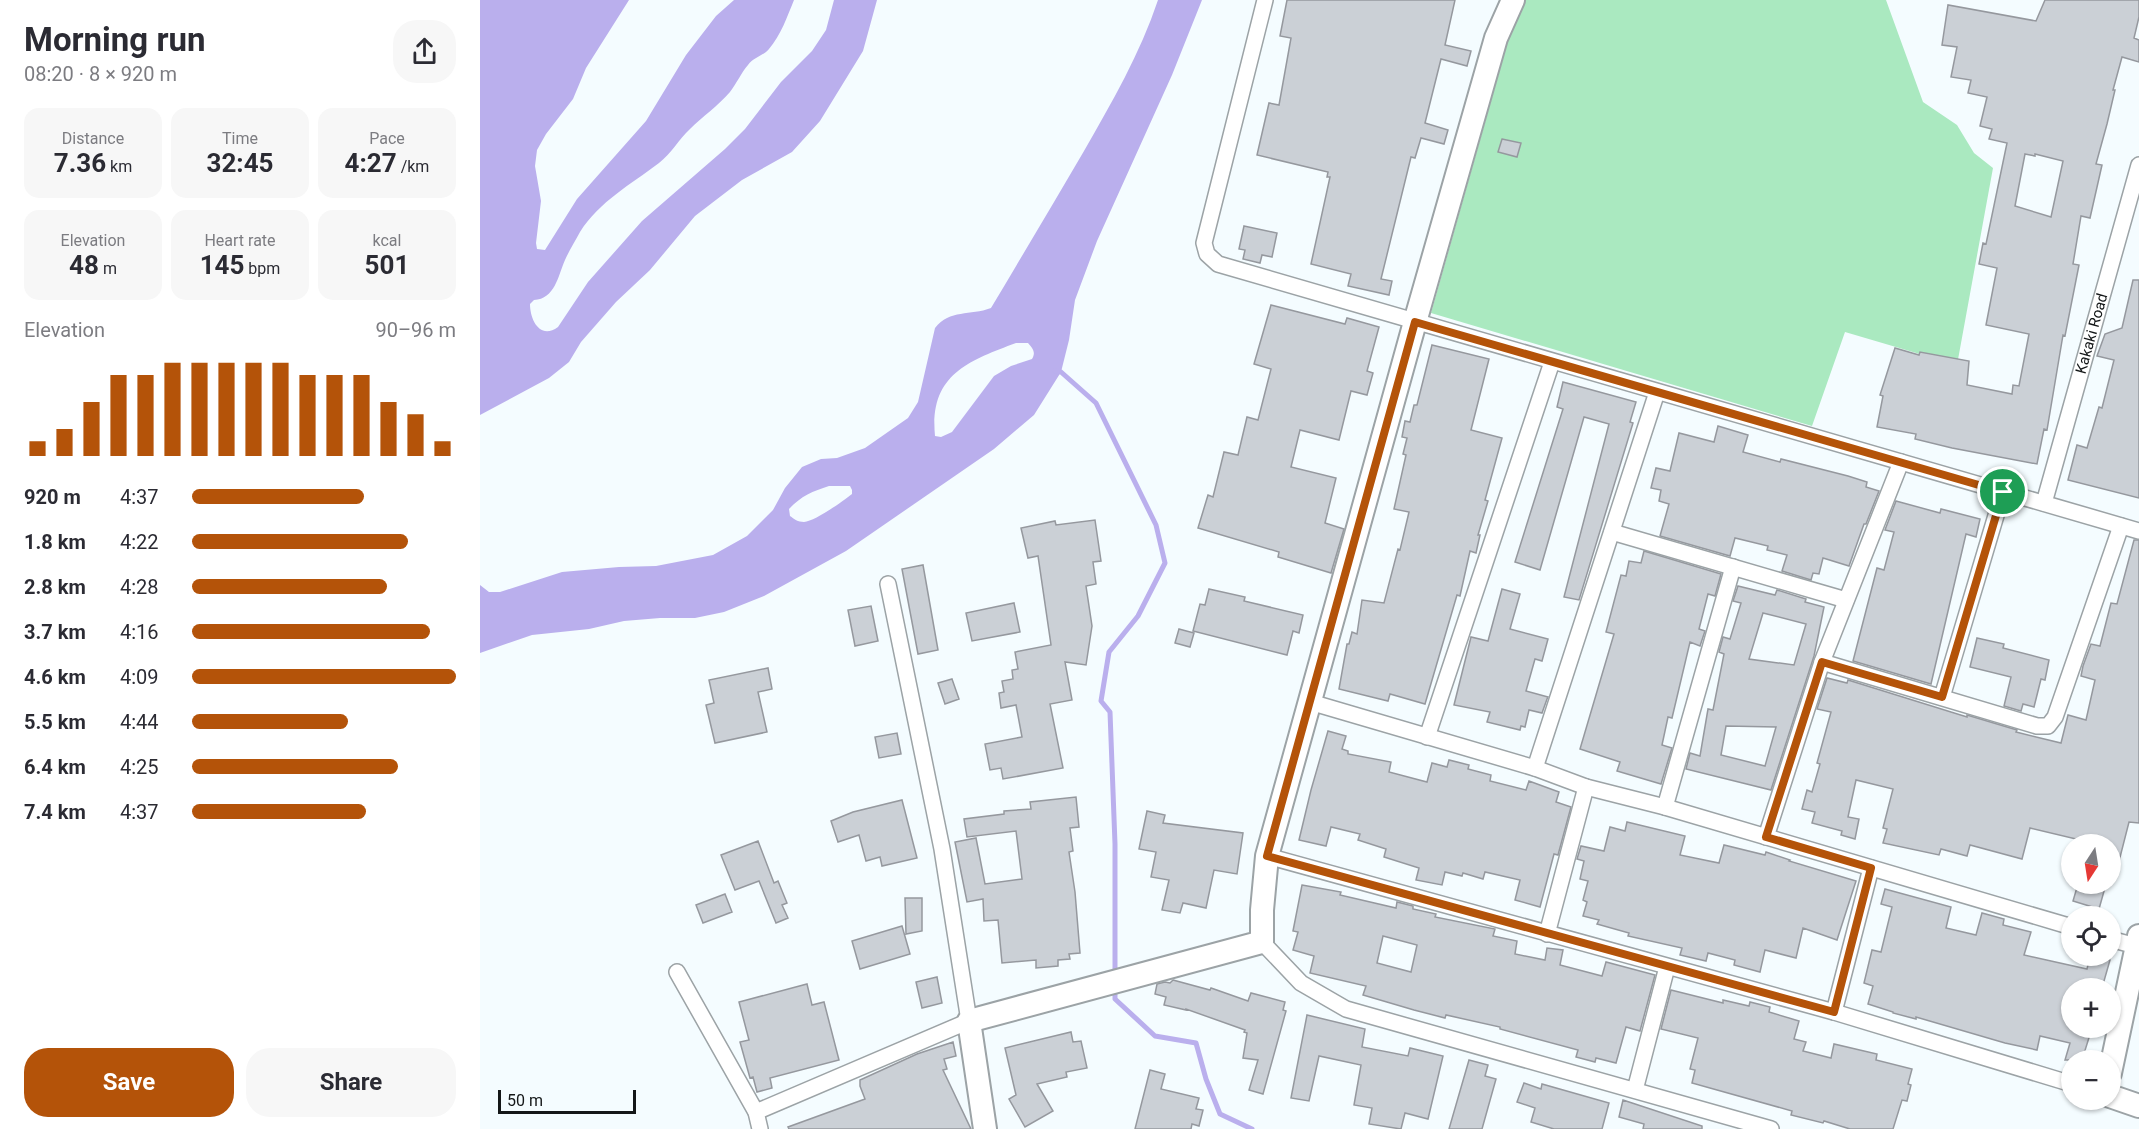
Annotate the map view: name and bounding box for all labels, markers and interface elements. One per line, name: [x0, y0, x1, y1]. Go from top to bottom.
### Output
text: Morning run: [24, 20, 205, 59]
button: share: [393, 20, 456, 83]
text: 08:20 · 8 × 920 m: [24, 62, 177, 86]
text: Distance: [62, 129, 124, 148]
text: Time: [222, 129, 258, 148]
text: Pace: [369, 129, 405, 148]
text: 7.36: [54, 148, 106, 178]
text: 32:45: [207, 148, 274, 178]
text: 4:27: [345, 148, 397, 178]
text: km: [106, 157, 132, 176]
text: /km: [397, 157, 429, 176]
text: Elevation: [61, 231, 125, 250]
text: Heart rate: [204, 231, 276, 250]
text: kcal: [373, 231, 401, 250]
text: 48: [69, 250, 99, 280]
text: 145: [200, 250, 244, 280]
text: 501: [365, 250, 409, 280]
text: m: [99, 259, 117, 278]
text: bpm: [244, 259, 280, 278]
street label: Kakaki Road: [2072, 291, 2111, 376]
text: Elevation: [24, 318, 105, 342]
text: 90–96 m: [375, 318, 456, 342]
pin: [1977, 466, 2028, 517]
icon: arrive: [1986, 475, 2019, 508]
text: 920 m: [24, 485, 81, 509]
text: 4:37: [120, 485, 159, 509]
text: 1.8 km: [24, 530, 86, 554]
text: 4:22: [120, 530, 159, 554]
text: 2.8 km: [24, 575, 86, 599]
text: 4:28: [120, 575, 159, 599]
text: 3.7 km: [24, 620, 86, 644]
text: 4:16: [120, 620, 159, 644]
text: 4.6 km: [24, 665, 86, 689]
text: 4:09: [120, 665, 159, 689]
text: 5.5 km: [24, 710, 86, 734]
text: 4:44: [120, 710, 159, 734]
text: 6.4 km: [24, 755, 86, 779]
text: 4:25: [120, 755, 159, 779]
text: 7.4 km: [24, 800, 86, 824]
text: 4:37: [120, 800, 159, 824]
north arrow: [2061, 834, 2121, 894]
map controls: [2061, 834, 2121, 1110]
button: locate: [2061, 906, 2121, 966]
button: +: [2061, 978, 2121, 1038]
button: Save: [24, 1048, 234, 1117]
button: Share: [246, 1048, 456, 1117]
button: −: [2061, 1050, 2121, 1110]
scale bar: [498, 1087, 636, 1114]
text: 50 m: [507, 1091, 543, 1110]

